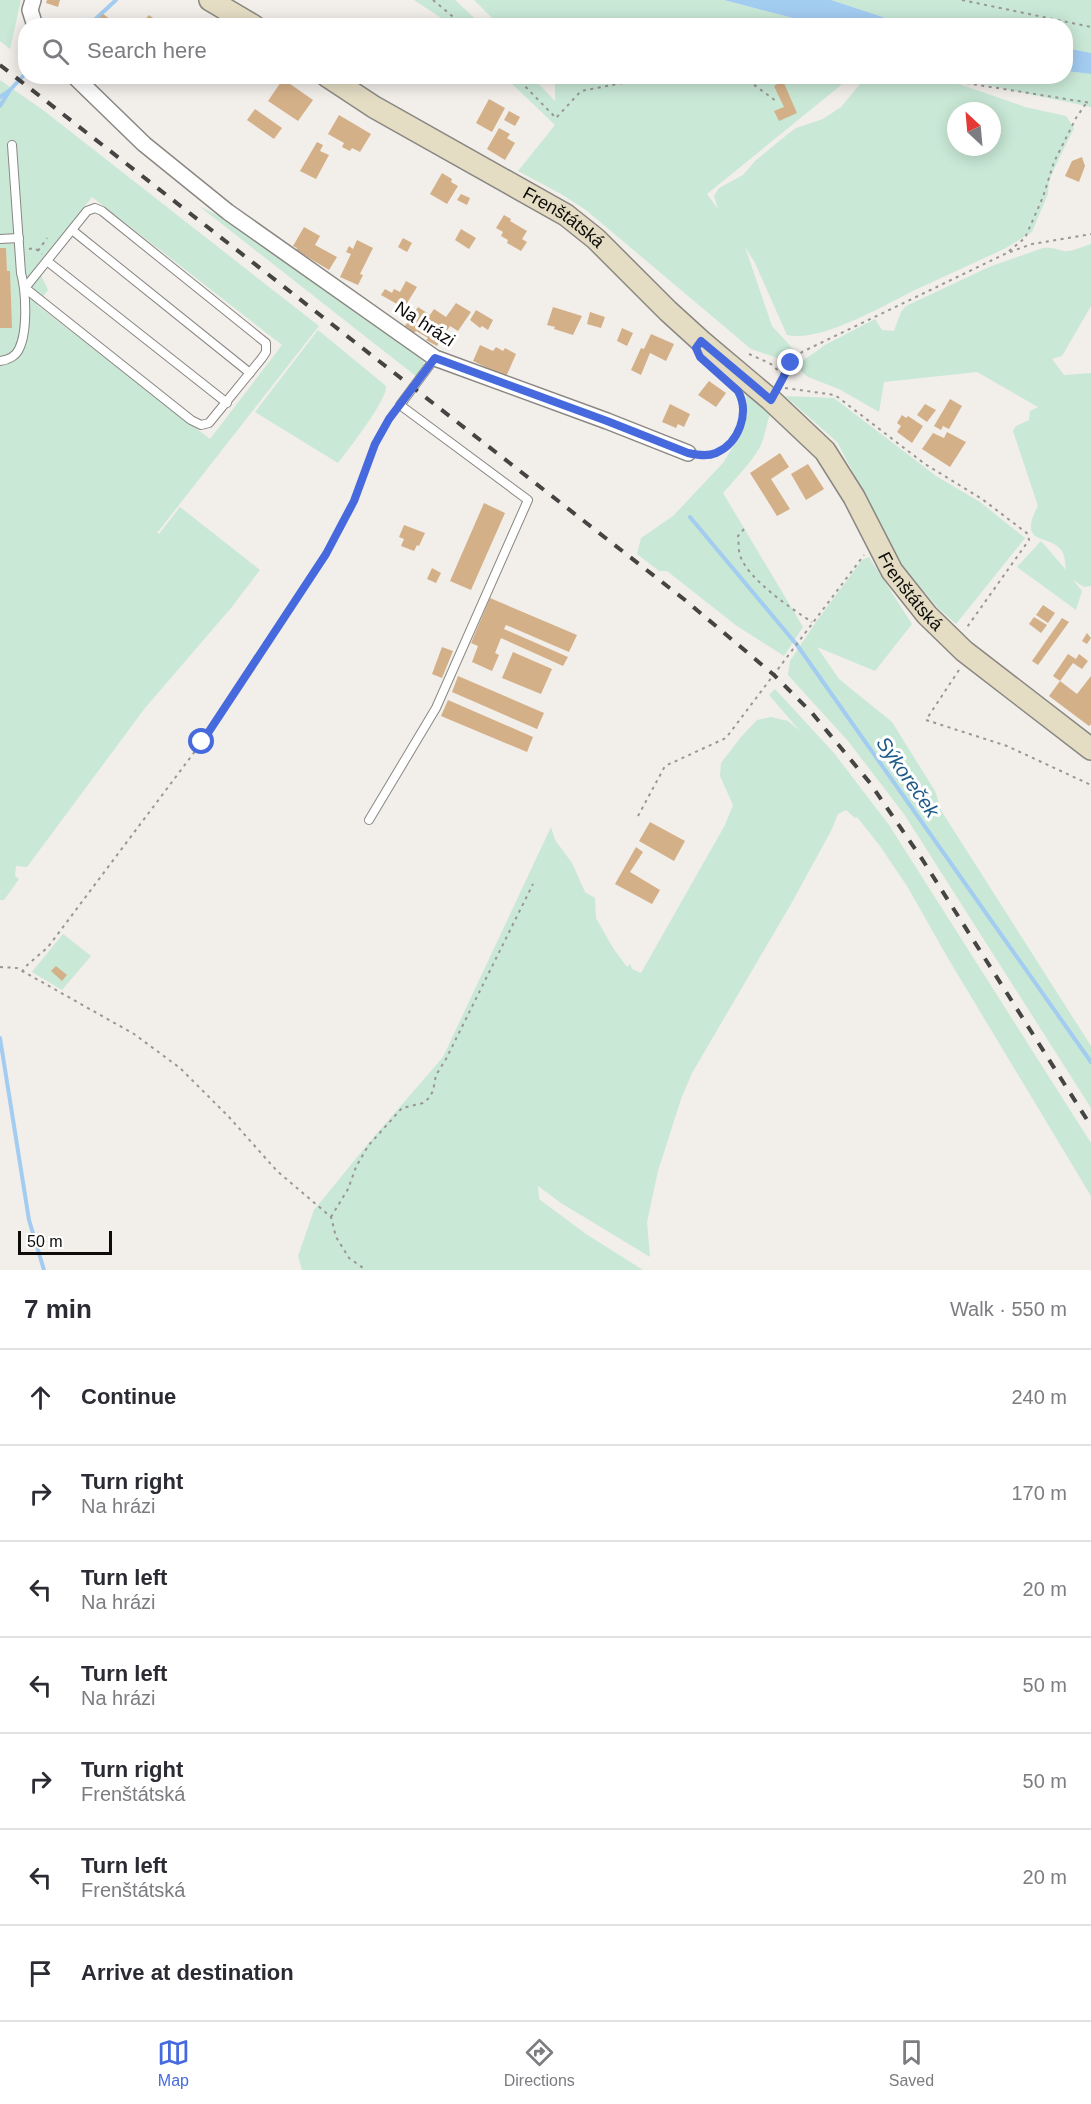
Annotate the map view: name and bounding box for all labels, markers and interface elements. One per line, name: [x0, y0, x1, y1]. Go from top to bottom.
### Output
search box: [18, 18, 1073, 84]
icon: search: [39, 35, 72, 68]
text: Search here: [87, 38, 207, 63]
north arrow: [947, 102, 1001, 156]
street label: Frenštátská: [520, 183, 609, 252]
street label: Na hrázi: [391, 297, 459, 351]
route end: [777, 349, 803, 375]
street label: Frenštátská: [874, 549, 948, 635]
route start: [188, 728, 214, 754]
water label: Sýkoreček: [872, 732, 944, 822]
scale bar: [18, 1228, 112, 1256]
text: 50 m: [27, 1233, 63, 1250]
text: 7 min: [24, 1294, 92, 1324]
text: Walk · 550 m: [950, 1298, 1067, 1320]
icon: ahead: [24, 1381, 57, 1414]
text: Continue: [81, 1384, 176, 1409]
text: 240 m: [1011, 1386, 1067, 1408]
text: Turn right: [81, 1469, 183, 1494]
icon: right: [24, 1477, 57, 1510]
text: 170 m: [1011, 1482, 1067, 1504]
text: Na hrázi: [81, 1495, 155, 1517]
text: Turn left: [81, 1565, 167, 1590]
icon: left: [24, 1573, 57, 1606]
text: 20 m: [1023, 1578, 1067, 1600]
text: Na hrázi: [81, 1591, 155, 1613]
text: Turn left: [81, 1661, 167, 1686]
icon: left: [24, 1669, 57, 1702]
text: 50 m: [1023, 1674, 1067, 1696]
text: Na hrázi: [81, 1687, 155, 1709]
text: Turn right: [81, 1757, 183, 1782]
icon: right: [24, 1765, 57, 1798]
text: 50 m: [1023, 1770, 1067, 1792]
text: Frenštátská: [81, 1783, 185, 1805]
text: Turn left: [81, 1853, 167, 1878]
icon: left: [24, 1861, 57, 1894]
text: 20 m: [1023, 1866, 1067, 1888]
text: Frenštátská: [81, 1879, 185, 1901]
icon: arrive: [24, 1957, 57, 1990]
text: Arrive at destination: [81, 1960, 294, 1985]
tab: Map: [157, 2036, 190, 2090]
tab: Directions: [504, 2036, 575, 2090]
tab: Saved: [889, 2036, 934, 2090]

